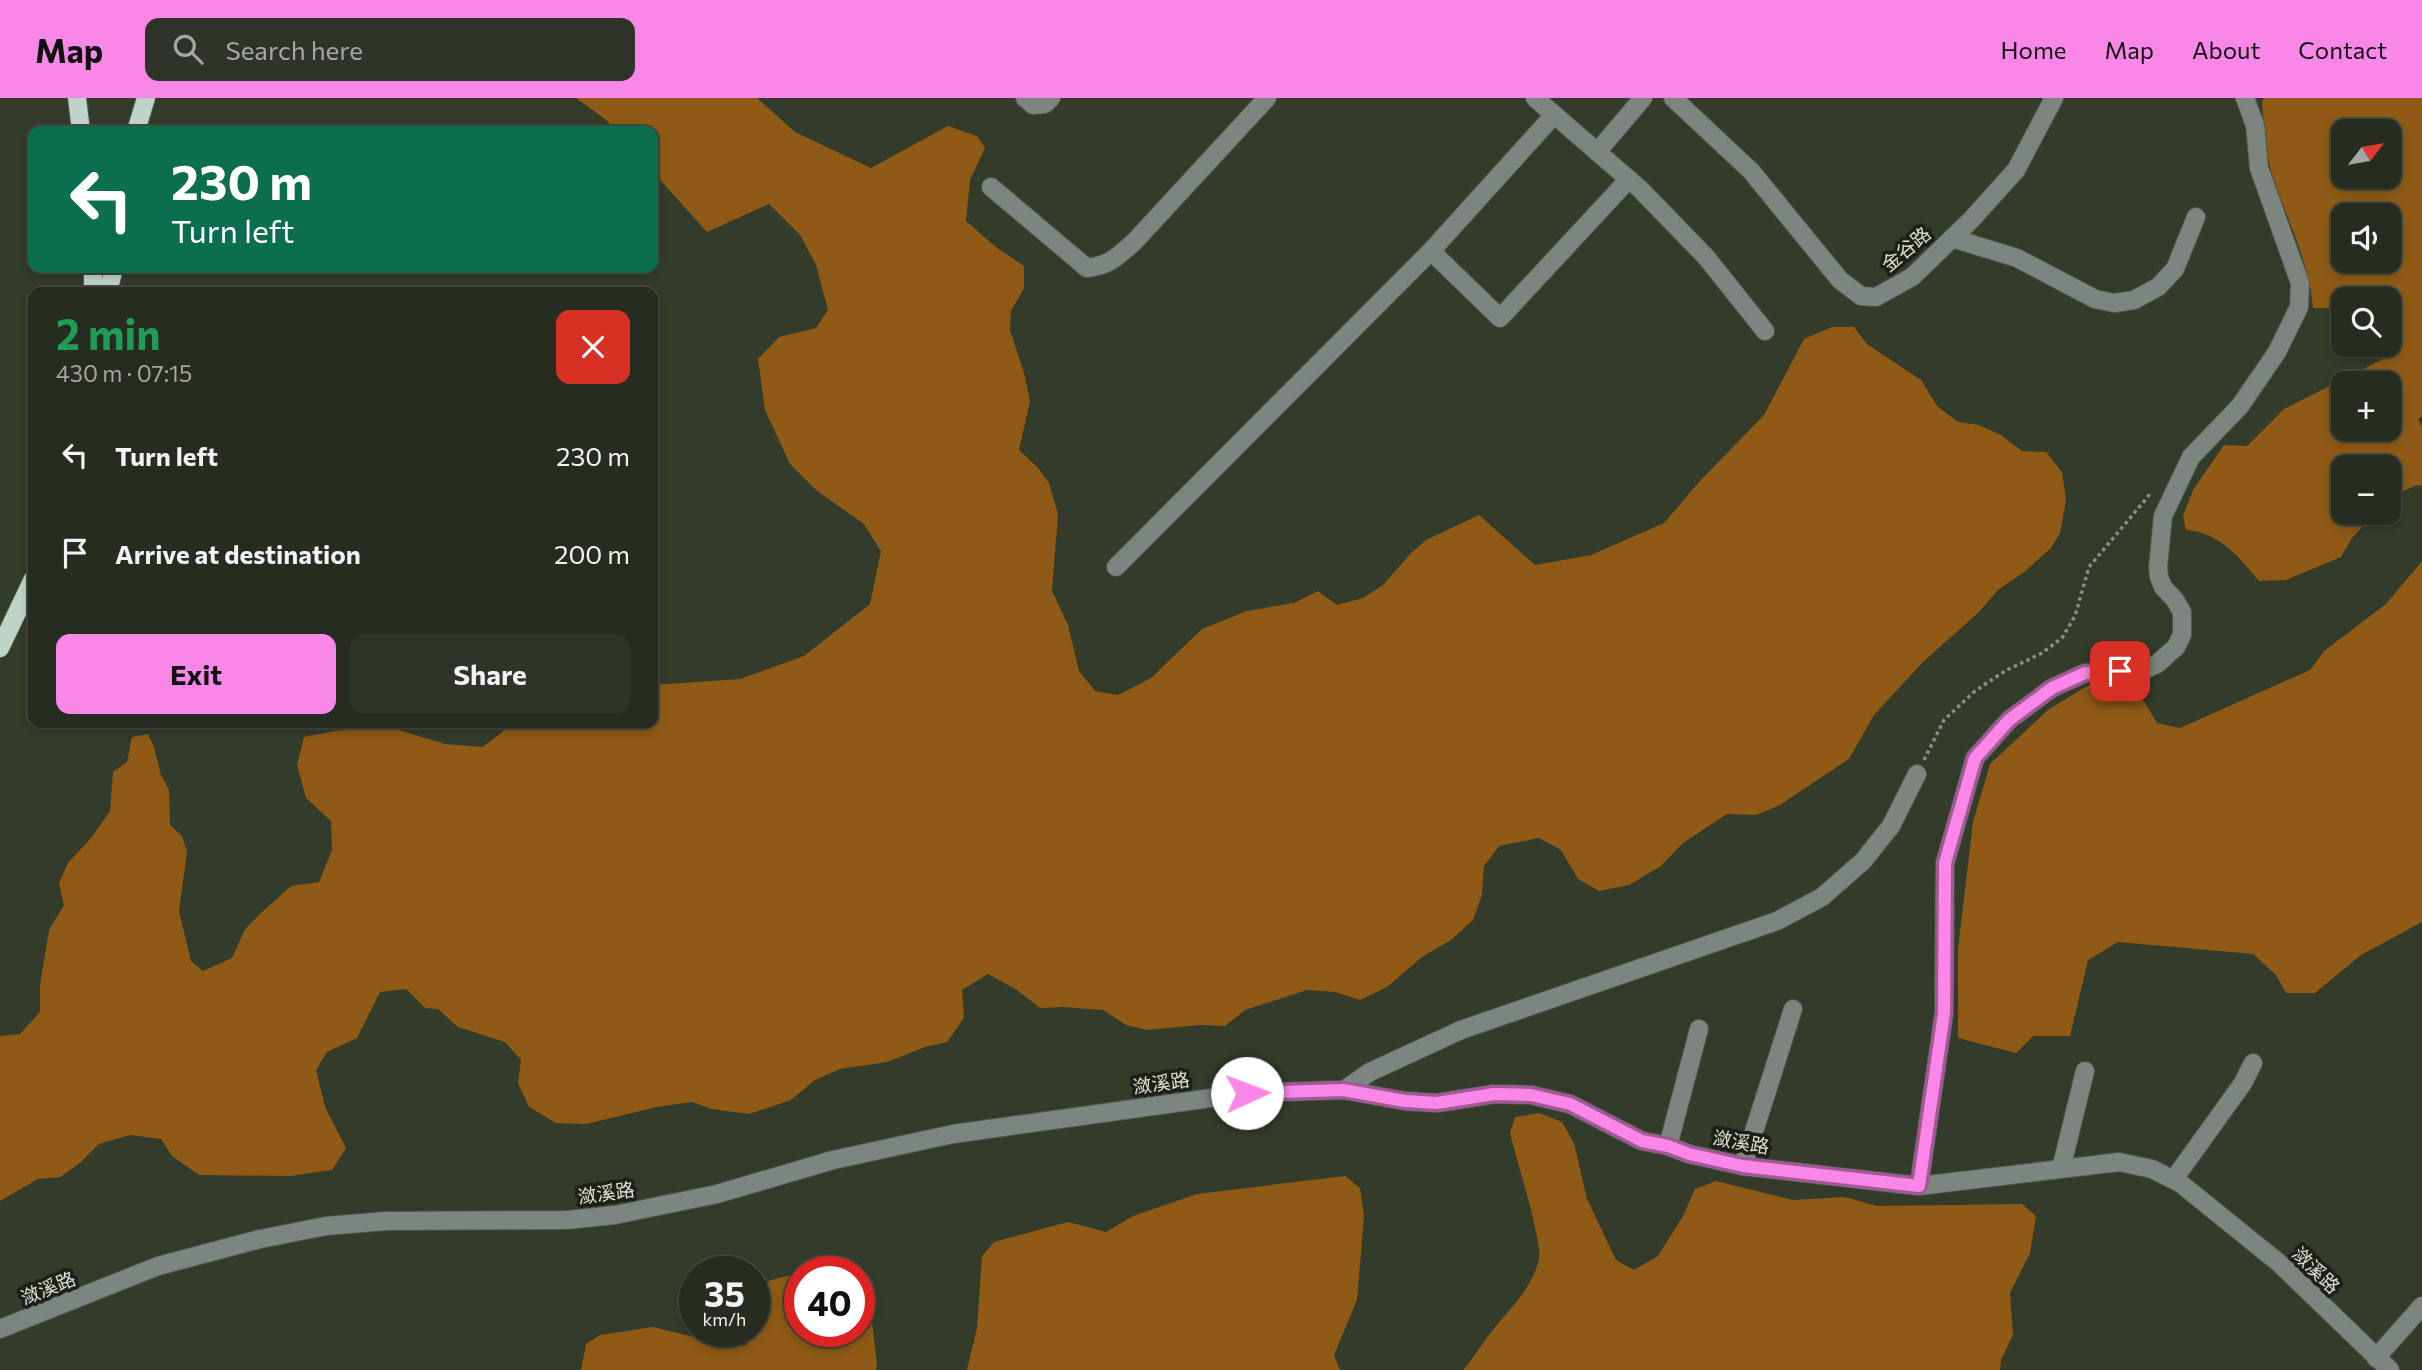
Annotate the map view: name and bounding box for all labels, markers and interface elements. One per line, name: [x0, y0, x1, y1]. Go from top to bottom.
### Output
search box: [145, 18, 635, 81]
text: Map: [35, 29, 103, 70]
icon: search: [169, 30, 207, 68]
text: Search here: [225, 34, 363, 65]
text: Home: [2001, 35, 2067, 64]
text: Map: [2105, 35, 2154, 64]
text: About: [2192, 35, 2260, 64]
text: Contact: [2298, 35, 2387, 64]
north arrow: [2331, 119, 2401, 189]
map controls: [2331, 119, 2401, 525]
text: 230 m: [171, 150, 312, 210]
icon: left: [56, 154, 147, 245]
button: sound: [2331, 203, 2401, 273]
text: Turn left: [171, 210, 295, 250]
street label: 金谷路: [1876, 221, 1935, 276]
button: search: [2331, 287, 2401, 357]
text: 2 min: [56, 307, 161, 359]
button: close: [556, 310, 630, 384]
text: 430 m · 07:15: [56, 359, 192, 387]
button: +: [2331, 371, 2401, 441]
icon: left: [56, 436, 94, 474]
text: Turn left: [115, 440, 218, 471]
text: 230 m: [556, 440, 630, 471]
button: −: [2331, 455, 2401, 525]
icon: arrive: [56, 534, 94, 572]
text: Arrive at destination: [115, 538, 361, 569]
text: 200 m: [554, 538, 630, 569]
button: Exit: [56, 634, 336, 714]
button: Share: [350, 634, 630, 714]
pin: [2090, 641, 2150, 701]
icon: arrive: [2101, 652, 2139, 690]
position arrow: [1210, 1056, 1284, 1130]
street label: 潋溪路: [1131, 1067, 1191, 1098]
street label: 潋溪路: [1711, 1125, 1771, 1158]
street label: 潋溪路: [576, 1177, 636, 1208]
street label: 潋溪路: [2288, 1242, 2345, 1298]
speed limit sign: 40: [784, 1256, 875, 1347]
street label: 潋溪路: [17, 1266, 79, 1309]
text: 35: [704, 1271, 745, 1314]
text: km/h: [703, 1308, 746, 1330]

